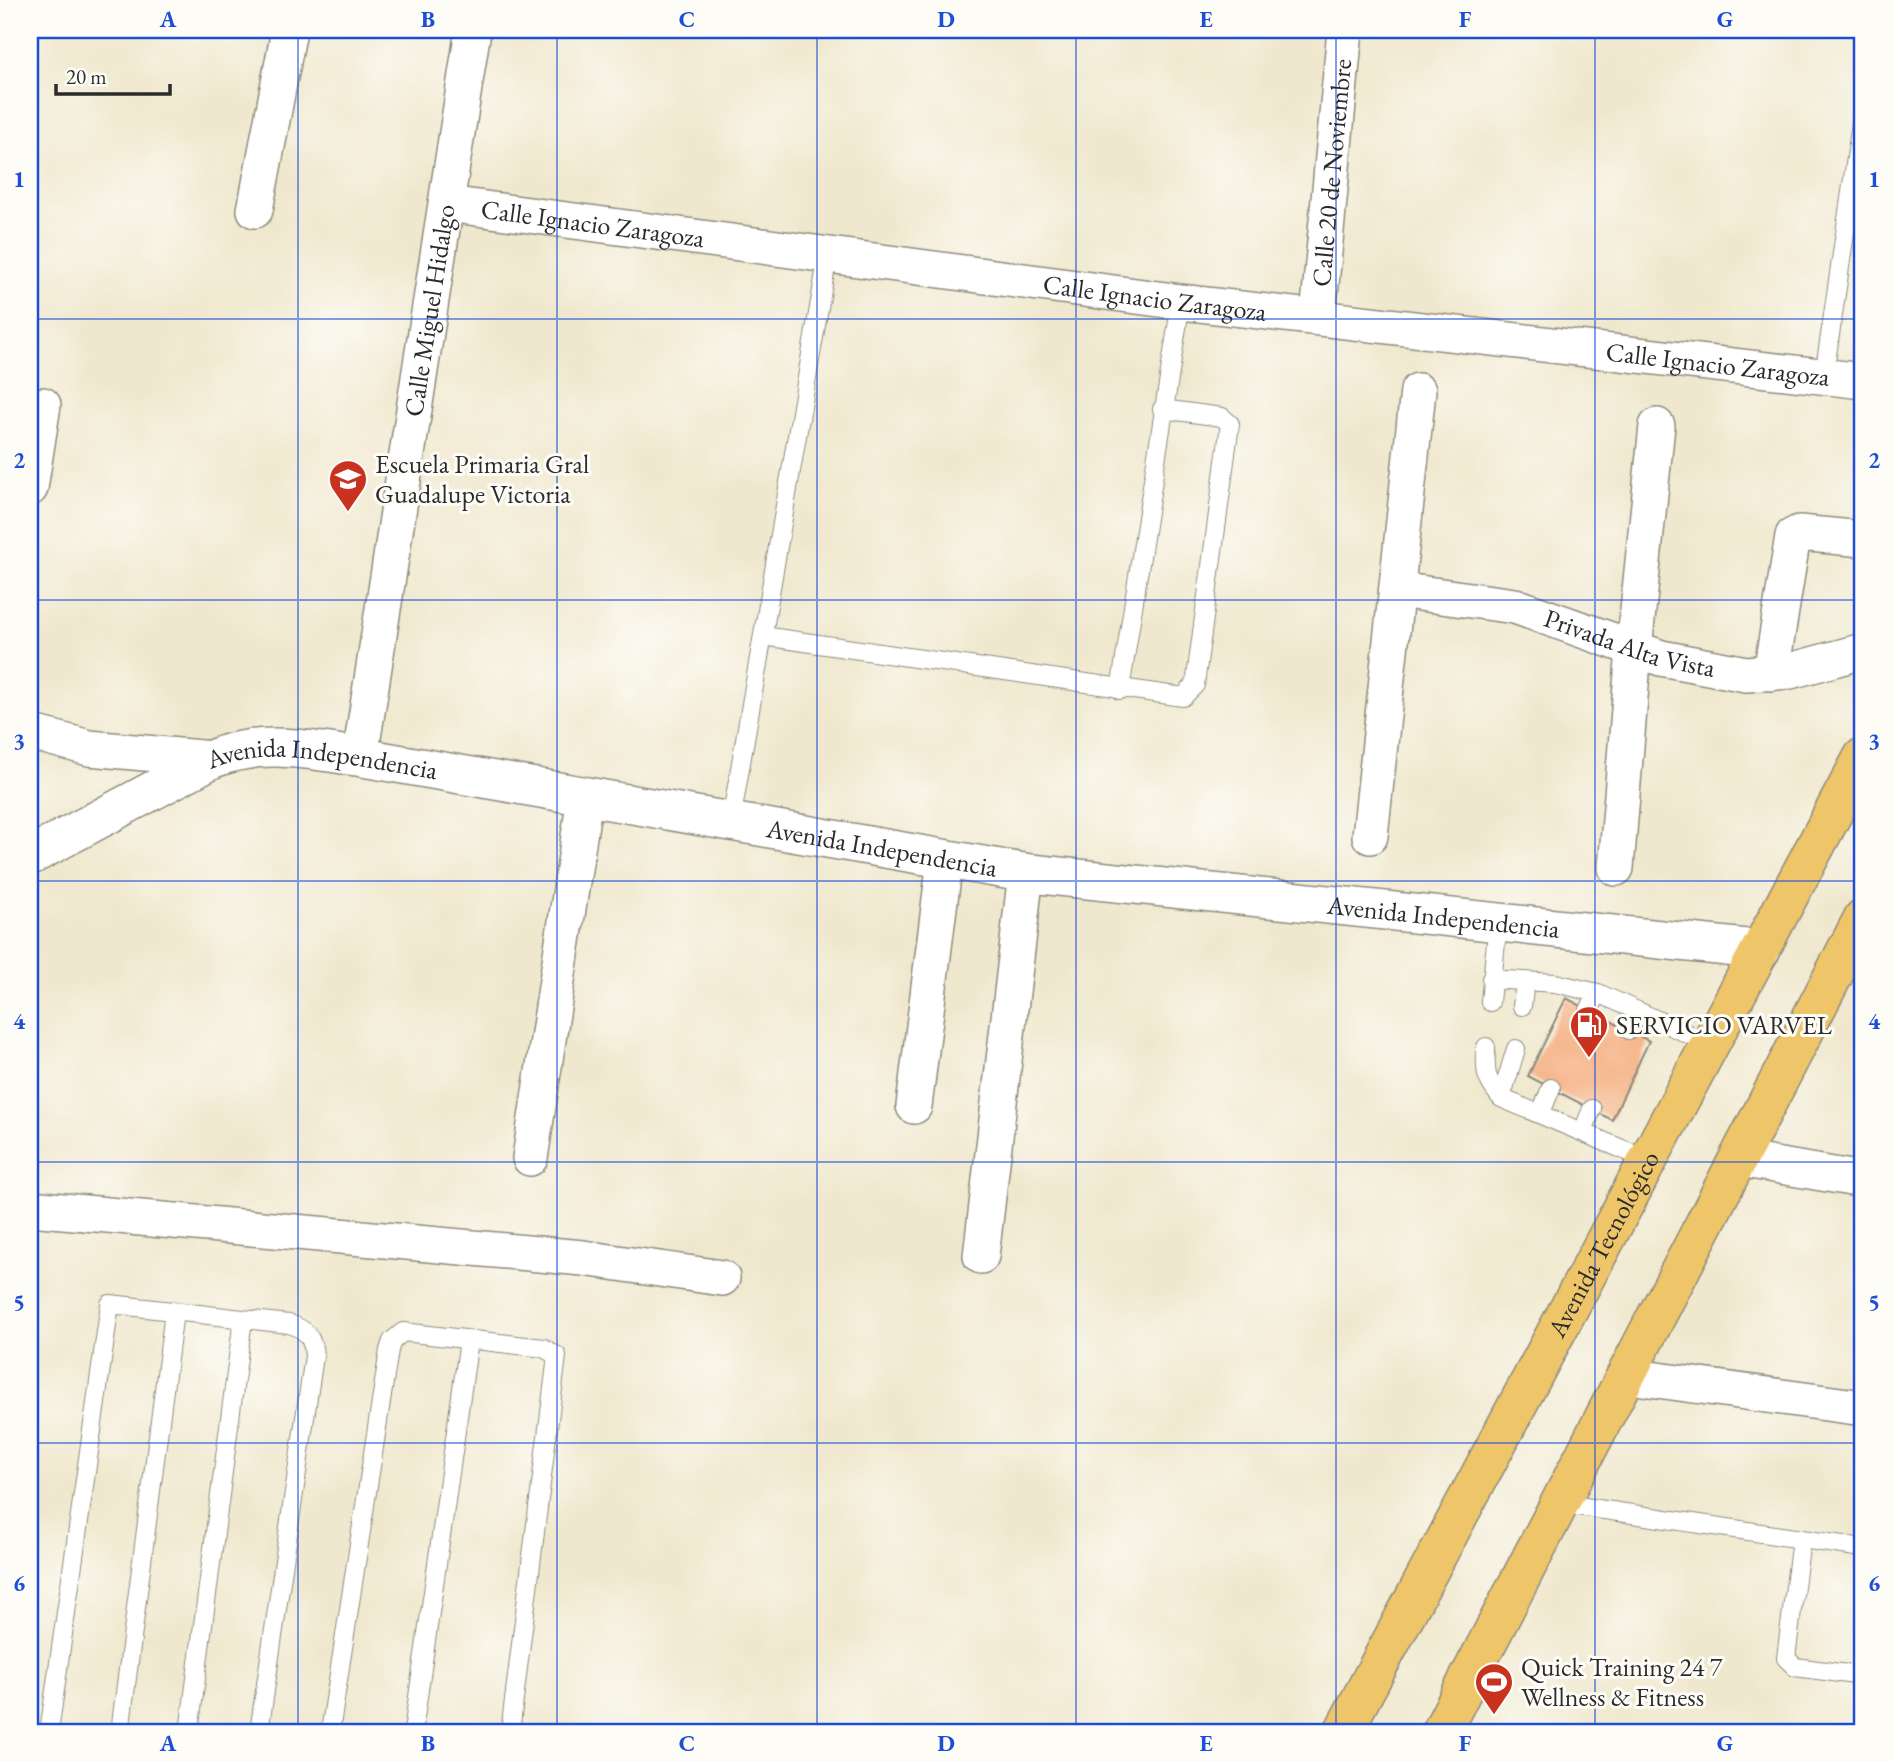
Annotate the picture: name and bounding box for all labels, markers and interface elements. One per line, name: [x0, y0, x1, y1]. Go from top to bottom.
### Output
text: A: [159, 4, 177, 34]
text: B: [421, 4, 435, 34]
text: C: [679, 4, 695, 34]
text: D: [937, 4, 955, 34]
text: E: [1199, 4, 1213, 34]
text: F: [1459, 4, 1472, 34]
text: G: [1717, 4, 1733, 34]
scale bar: [56, 52, 170, 96]
street label: Calle 20 de Noviembre: [1304, 57, 1359, 288]
text: 20 m: [66, 63, 107, 90]
text: 1: [13, 164, 25, 194]
text: 1: [1868, 164, 1880, 194]
street label: Calle Ignacio Zaragoza: [479, 192, 707, 255]
street label: Calle Miguel Hidalgo: [396, 202, 463, 419]
street label: Calle Ignacio Zaragoza: [1041, 267, 1269, 329]
street label: Calle Ignacio Zaragoza: [1604, 334, 1832, 394]
text: 2: [13, 445, 25, 475]
text: 2: [1868, 445, 1880, 475]
place label: Escuela Primaria Gral Guadalupe Victoria: [375, 447, 589, 511]
school or university icon: Escuela Primaria Gral Guadalupe Victoria: [327, 458, 369, 513]
street label: Privada Alta Vista: [1539, 601, 1719, 685]
text: 3: [13, 726, 25, 756]
text: 3: [1868, 726, 1880, 756]
street label: Avenida Independencia: [200, 731, 441, 787]
street label: Avenida Independencia: [763, 811, 1000, 885]
street label: Avenida Independencia: [1325, 888, 1562, 946]
fuel station icon: SERVICIO VARVEL: [1568, 1004, 1610, 1059]
text: 4: [13, 1006, 26, 1036]
text: 4: [1868, 1006, 1881, 1036]
place label: SERVICIO VARVEL: [1616, 1008, 1832, 1042]
street label: Avenida Tecnológico: [1539, 1145, 1667, 1344]
text: 5: [13, 1287, 25, 1317]
text: 5: [1868, 1287, 1880, 1317]
text: 6: [13, 1568, 25, 1598]
text: 6: [1868, 1568, 1880, 1598]
place label: Quick Training 24 7 Wellness & Fitness: [1521, 1650, 1723, 1714]
sports icon: Quick Training 24 7 Wellness & Fitness: [1473, 1661, 1515, 1716]
text: A: [159, 1728, 177, 1758]
text: B: [421, 1728, 435, 1758]
text: C: [679, 1728, 695, 1758]
text: D: [937, 1728, 955, 1758]
text: E: [1199, 1728, 1213, 1758]
text: F: [1459, 1728, 1472, 1758]
text: G: [1717, 1728, 1733, 1758]

